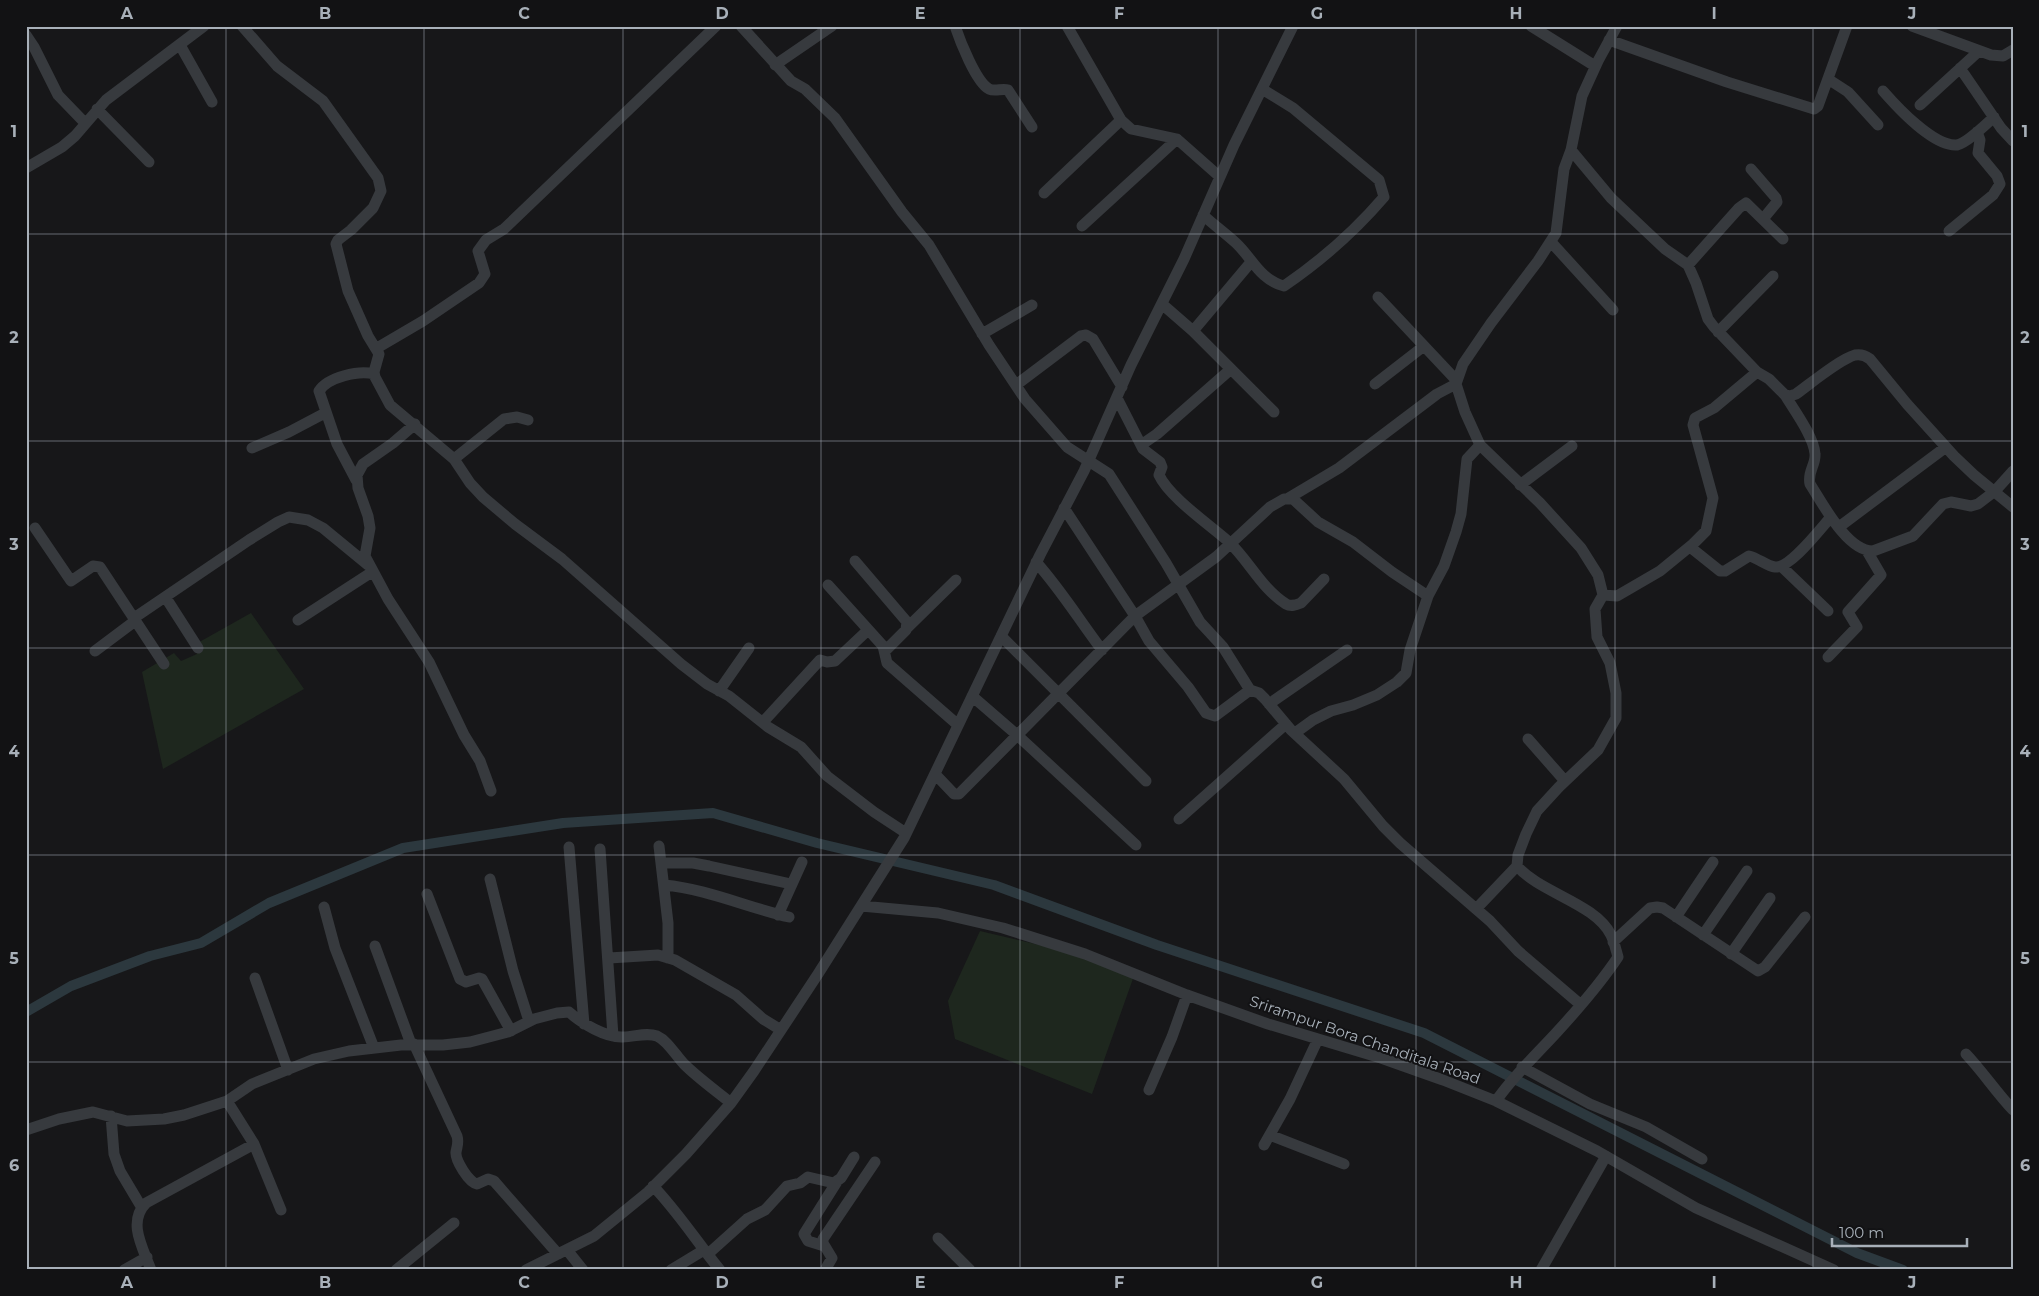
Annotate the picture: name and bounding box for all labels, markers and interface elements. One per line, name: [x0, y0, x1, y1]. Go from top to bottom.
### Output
text: A: [120, 4, 134, 23]
text: B: [319, 4, 331, 23]
text: C: [518, 4, 530, 23]
text: D: [715, 4, 729, 23]
text: E: [915, 4, 925, 23]
text: F: [1114, 4, 1124, 23]
text: G: [1311, 4, 1323, 23]
text: H: [1510, 4, 1522, 23]
text: I: [1711, 4, 1717, 23]
text: J: [1907, 4, 1916, 23]
text: 1: [11, 122, 17, 141]
text: 1: [2022, 122, 2028, 141]
text: 2: [9, 328, 19, 347]
text: 2: [2020, 328, 2030, 347]
text: 3: [8, 535, 19, 554]
text: 3: [2019, 535, 2030, 554]
text: 4: [8, 742, 20, 761]
text: 4: [2019, 742, 2031, 761]
text: 5: [9, 949, 19, 968]
text: 5: [2020, 949, 2030, 968]
street label: Srirampur Bora Chanditala Road: [1247, 991, 1483, 1088]
text: 6: [9, 1156, 19, 1175]
text: 6: [2020, 1156, 2030, 1175]
scale bar: [1832, 1216, 1966, 1248]
text: 100 m: [1839, 1223, 1884, 1242]
text: A: [120, 1273, 134, 1292]
text: B: [319, 1273, 331, 1292]
text: C: [518, 1273, 530, 1292]
text: D: [715, 1273, 729, 1292]
text: E: [915, 1273, 925, 1292]
text: F: [1114, 1273, 1124, 1292]
text: G: [1311, 1273, 1323, 1292]
text: H: [1510, 1273, 1522, 1292]
text: I: [1711, 1273, 1717, 1292]
text: J: [1907, 1273, 1916, 1292]

